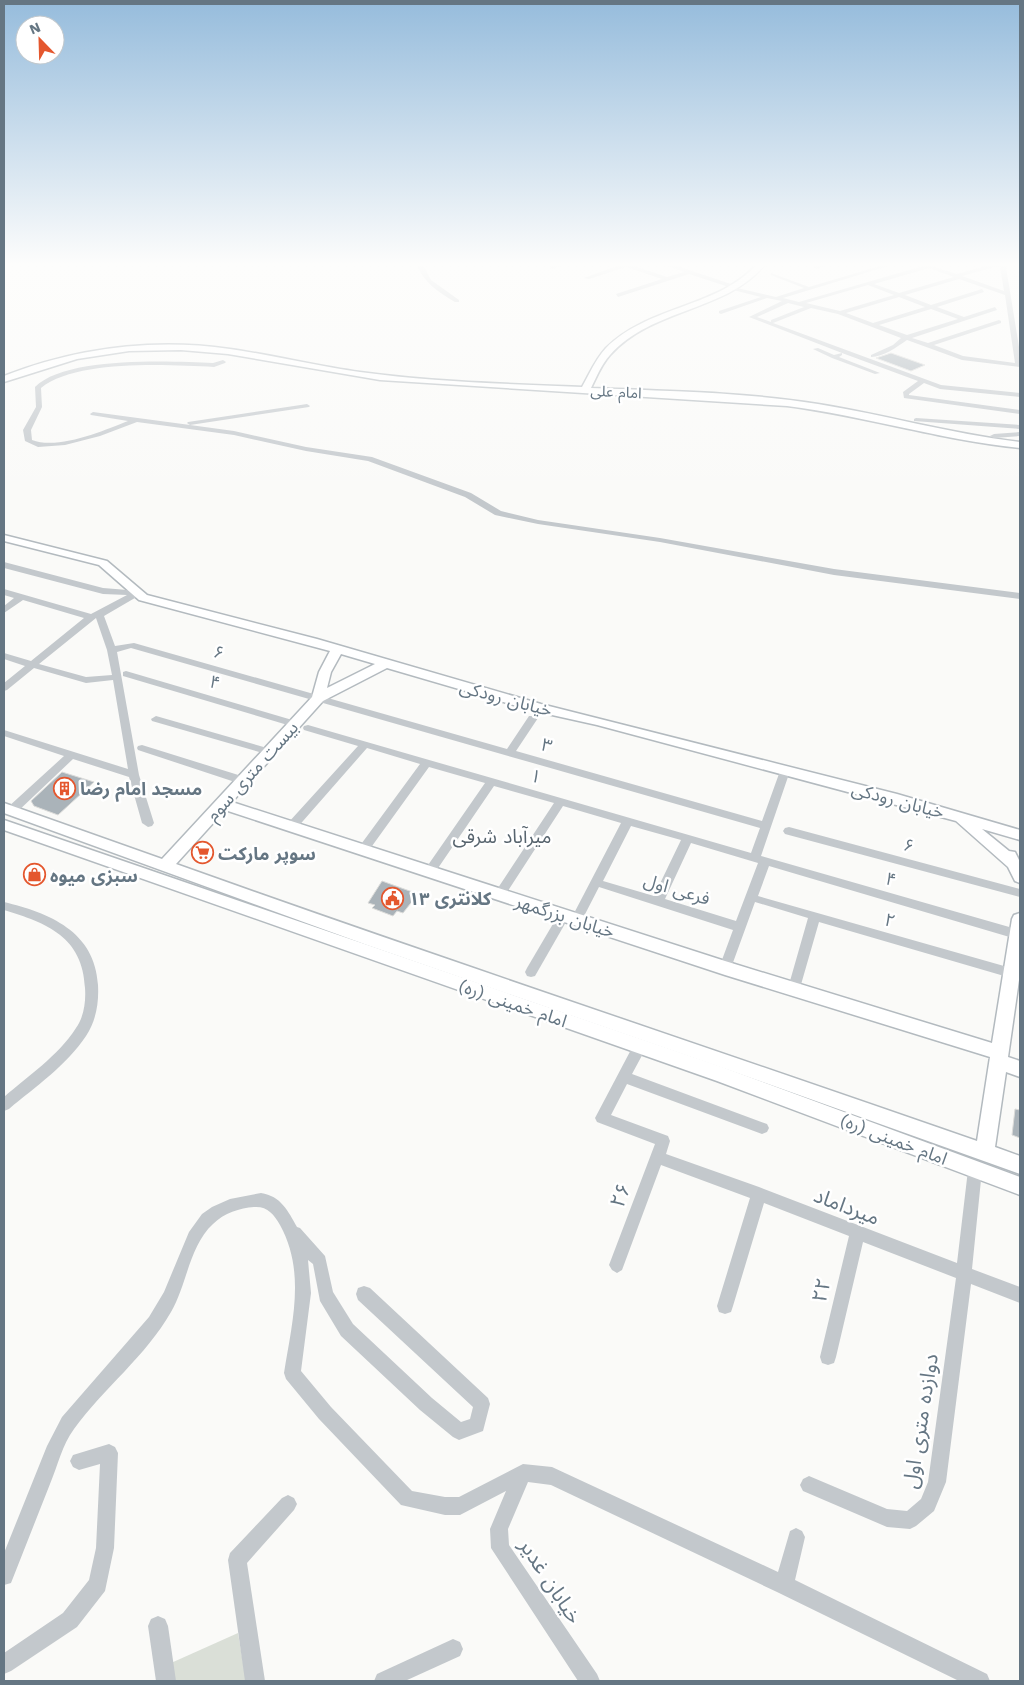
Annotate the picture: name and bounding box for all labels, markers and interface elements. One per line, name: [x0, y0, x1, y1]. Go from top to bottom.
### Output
north arrow: [15, 15, 65, 65]
text: N: [27, 19, 43, 37]
street label: امام علی: [590, 382, 642, 404]
street label: ۶: [211, 640, 227, 664]
street label: ۴: [207, 670, 223, 694]
street label: خیابان رودکی: [457, 676, 555, 721]
street label: بیست متری سوم: [202, 717, 305, 828]
street label: ۳: [539, 733, 555, 757]
street label: ۱: [528, 764, 544, 788]
building icon: مسجد امام رضا: [52, 776, 76, 800]
place label: مسجد امام رضا: [80, 778, 202, 802]
street label: خیابان رودکی: [849, 778, 947, 823]
district label: میرآباد شرقی: [452, 825, 552, 848]
street label: ۶: [901, 834, 917, 856]
supermarket icon: سوپر مارکت: [190, 841, 214, 865]
place label: سوپر مارکت: [218, 843, 316, 865]
shop icon: سبزی میوه: [22, 863, 46, 887]
place label: سبزی میوه: [50, 865, 138, 887]
street label: ۴: [883, 867, 899, 891]
street label: فرعی اول: [641, 869, 713, 910]
public building icon: کلانتری ۱۳: [381, 886, 405, 910]
place label: کلانتری ۱۳: [409, 888, 492, 910]
street label: خیابان بزرگمهر: [511, 890, 617, 943]
street label: ۲: [882, 908, 898, 932]
street label: امام خمینی (ره): [455, 975, 570, 1035]
street label: امام خمینی (ره): [836, 1109, 950, 1173]
street label: ۲۶: [604, 1179, 636, 1211]
street label: میرداماد: [810, 1182, 884, 1230]
street label: ۲۲: [806, 1275, 836, 1305]
street label: دوازده متری اول: [897, 1352, 943, 1490]
street label: خیابان غدیر: [514, 1533, 588, 1628]

